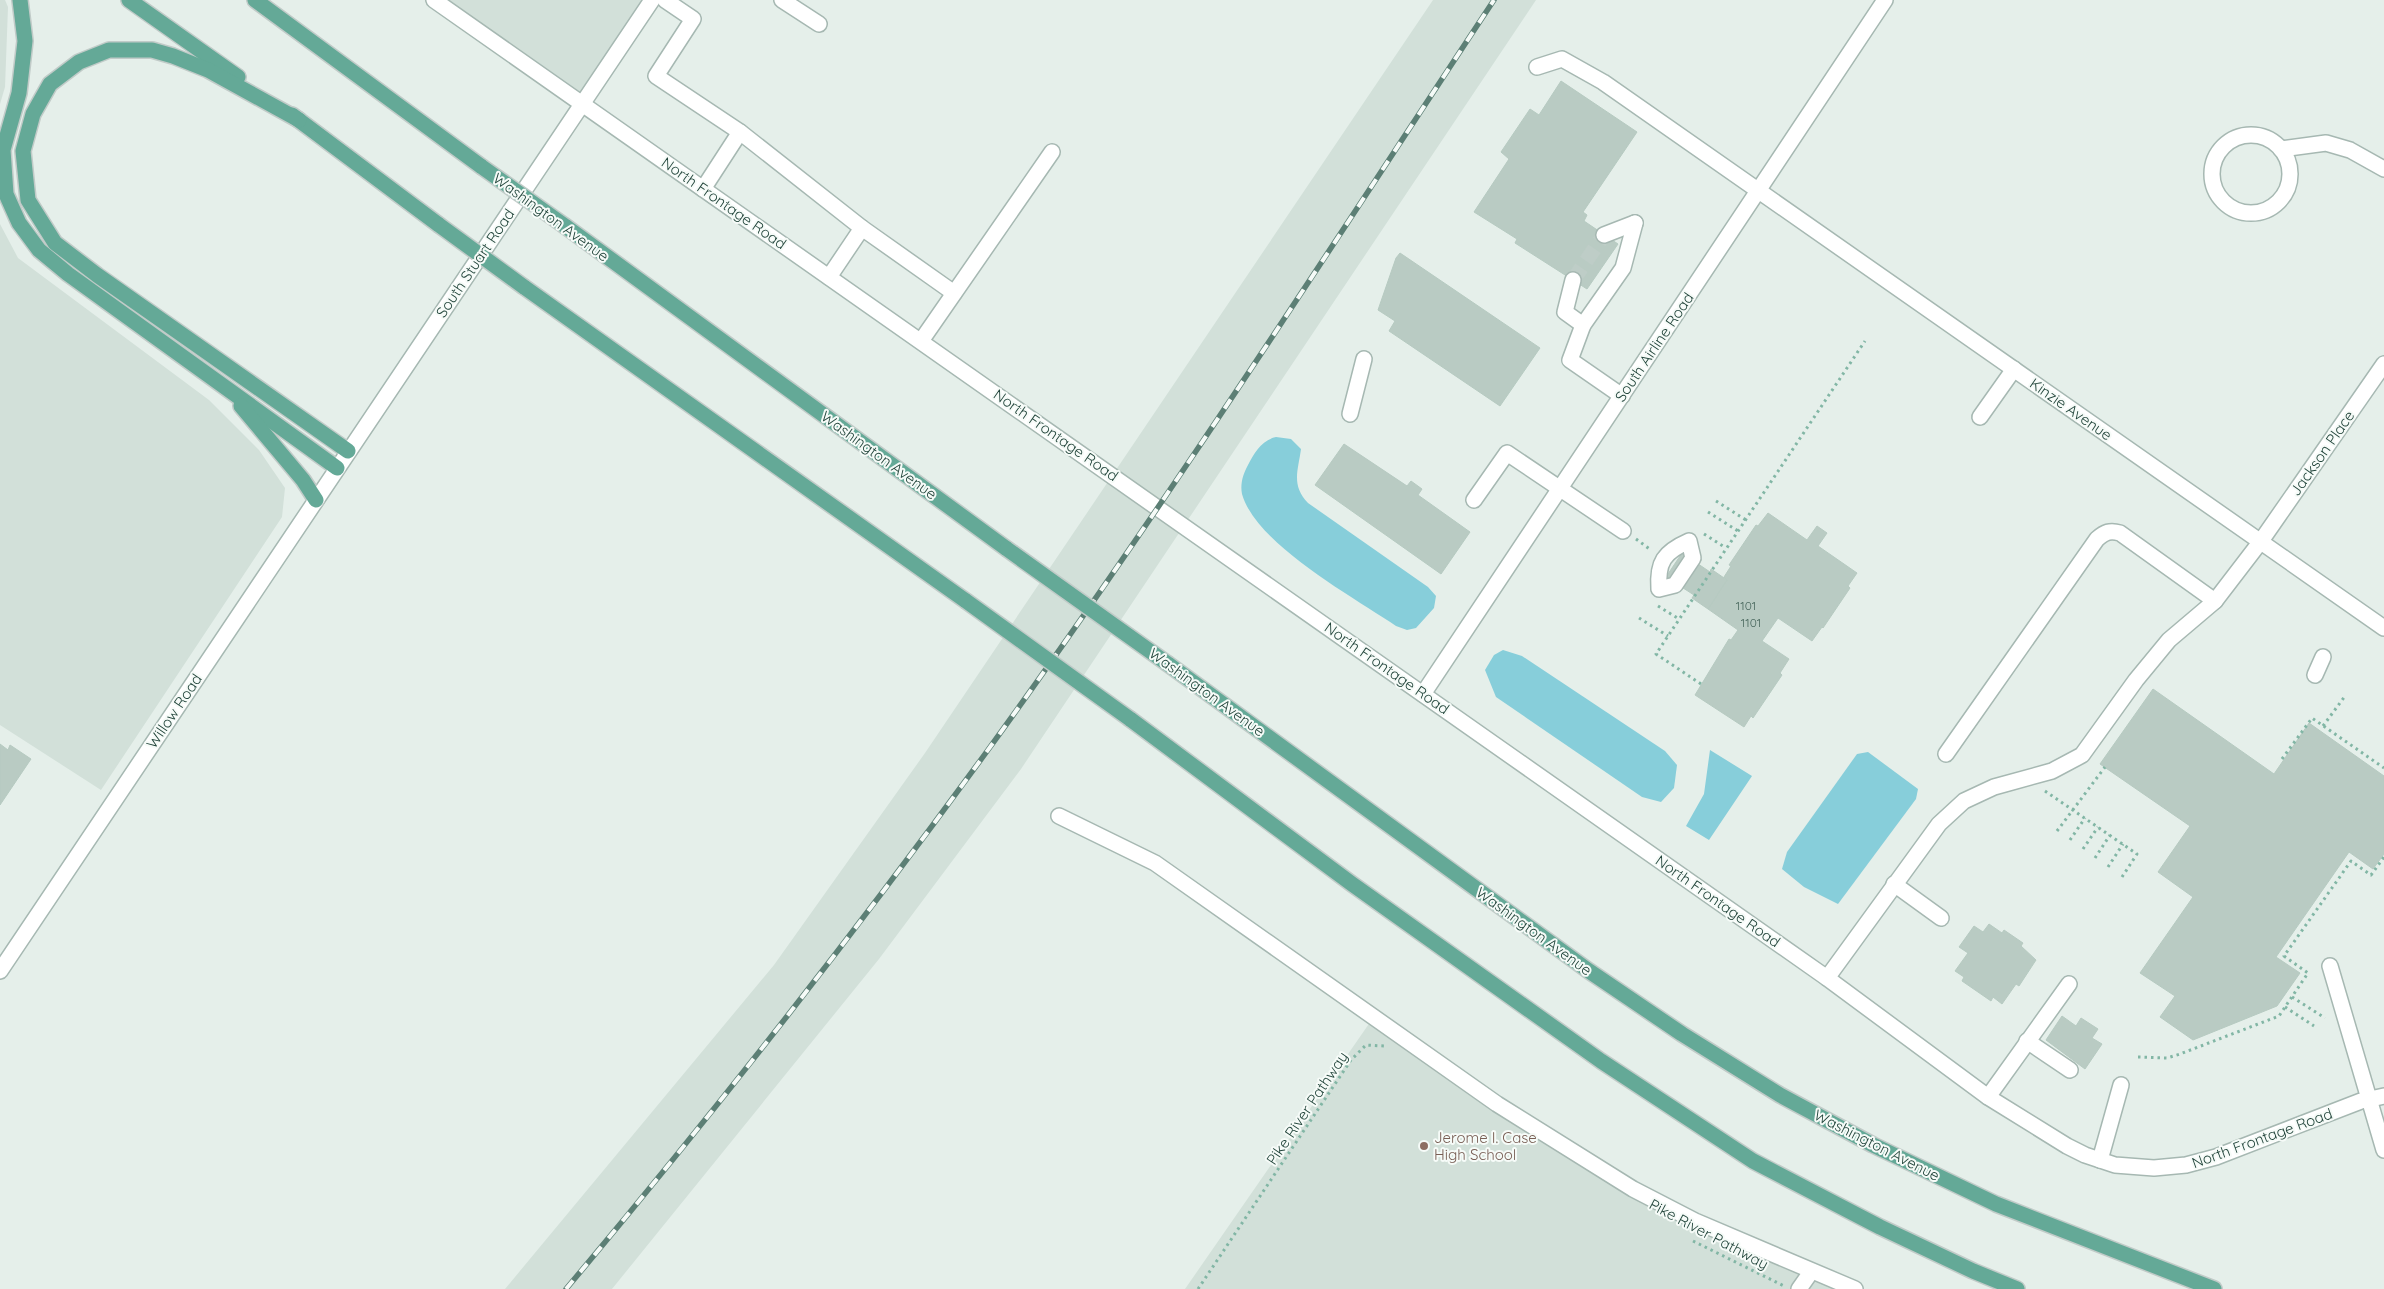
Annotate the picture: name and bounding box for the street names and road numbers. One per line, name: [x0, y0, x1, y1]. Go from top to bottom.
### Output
street label: North Frontage Road: [658, 153, 790, 253]
street label: Washington Avenue: [489, 169, 613, 265]
street label: South Stuart Road: [432, 205, 518, 321]
street label: South Airline Road: [1610, 289, 1698, 405]
street label: Kinzie Avenue: [2026, 374, 2116, 444]
street label: North Frontage Road: [990, 385, 1122, 485]
street label: Washington Avenue: [817, 407, 941, 503]
street label: Jackson Place: [2286, 407, 2358, 499]
street label: North Frontage Road: [1321, 618, 1453, 718]
street label: Washington Avenue: [1145, 644, 1269, 740]
street label: Willow Road: [142, 670, 206, 752]
street label: North Frontage Road: [1652, 851, 1784, 951]
street label: Washington Avenue: [1472, 883, 1596, 979]
street label: Pike River Pathway: [1262, 1048, 1352, 1168]
street label: North Frontage Road: [2189, 1104, 2335, 1172]
street label: Washington Avenue: [1811, 1105, 1943, 1185]
street label: Pike River Pathway: [1646, 1195, 1772, 1273]

